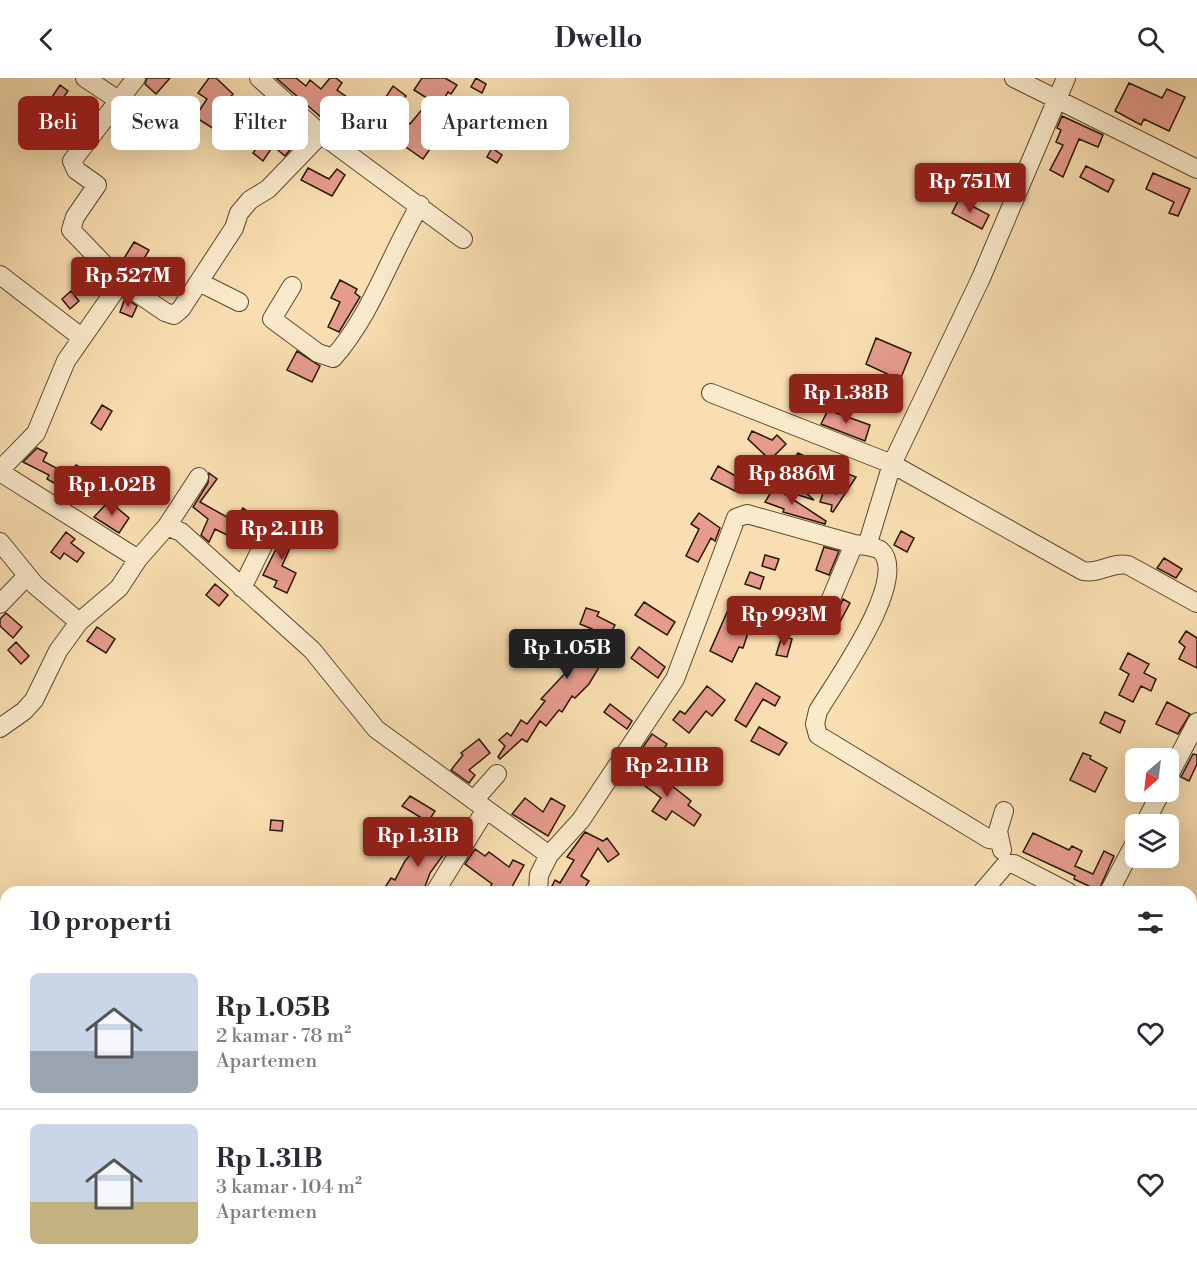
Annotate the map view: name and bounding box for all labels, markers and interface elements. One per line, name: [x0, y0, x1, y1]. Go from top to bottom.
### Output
text: Dwello: [554, 22, 643, 56]
icon: back: [30, 23, 63, 56]
icon: search: [1134, 23, 1167, 56]
chip: Beli: [18, 96, 99, 150]
chip: Sewa: [111, 96, 200, 150]
chip: Filter: [212, 96, 308, 150]
chip: Baru: [320, 96, 409, 150]
chip: Apartemen: [421, 96, 569, 150]
pin: Rp 751M: [915, 163, 1025, 214]
text: Rp 751M: [929, 170, 1011, 195]
pin: Rp 527M: [73, 257, 183, 308]
text: Rp 527M: [85, 264, 171, 289]
pin: Rp 1.38B: [784, 374, 908, 425]
text: Rp 1.38B: [803, 381, 889, 406]
pin: Rp 886M: [737, 455, 847, 506]
text: Rp 886M: [748, 462, 836, 487]
pin: Rp 1.02B: [50, 466, 174, 517]
text: Rp 1.02B: [68, 473, 156, 498]
pin: Rp 2.11B: [220, 510, 344, 561]
text: Rp 2.11B: [240, 517, 324, 542]
pin: Rp 993M: [729, 596, 839, 647]
text: Rp 993M: [741, 603, 827, 628]
pin: Rp 1.05B: [505, 629, 629, 680]
text: Rp 1.05B: [523, 636, 611, 661]
pin: Rp 2.11B: [605, 747, 729, 798]
north arrow: [1125, 748, 1179, 802]
map controls: [1125, 748, 1179, 868]
text: Rp 2.11B: [625, 754, 709, 779]
button: layers: [1125, 814, 1179, 868]
pin: Rp 1.31B: [356, 817, 480, 868]
text: Rp 1.31B: [377, 824, 459, 849]
text: 10 properti: [30, 906, 171, 938]
icon: filters: [1134, 906, 1167, 939]
text: Rp 1.05B: [216, 992, 330, 1024]
icon: home: [78, 997, 150, 1069]
icon: heart: [1134, 1017, 1167, 1050]
text: 2 kamar · 78 m²: [216, 1024, 351, 1049]
text: Apartemen: [216, 1049, 317, 1074]
text: Rp 1.31B: [216, 1143, 323, 1175]
icon: home: [78, 1148, 150, 1220]
icon: heart: [1134, 1168, 1167, 1201]
text: 3 kamar · 104 m²: [216, 1175, 362, 1200]
text: Apartemen: [216, 1200, 317, 1225]

